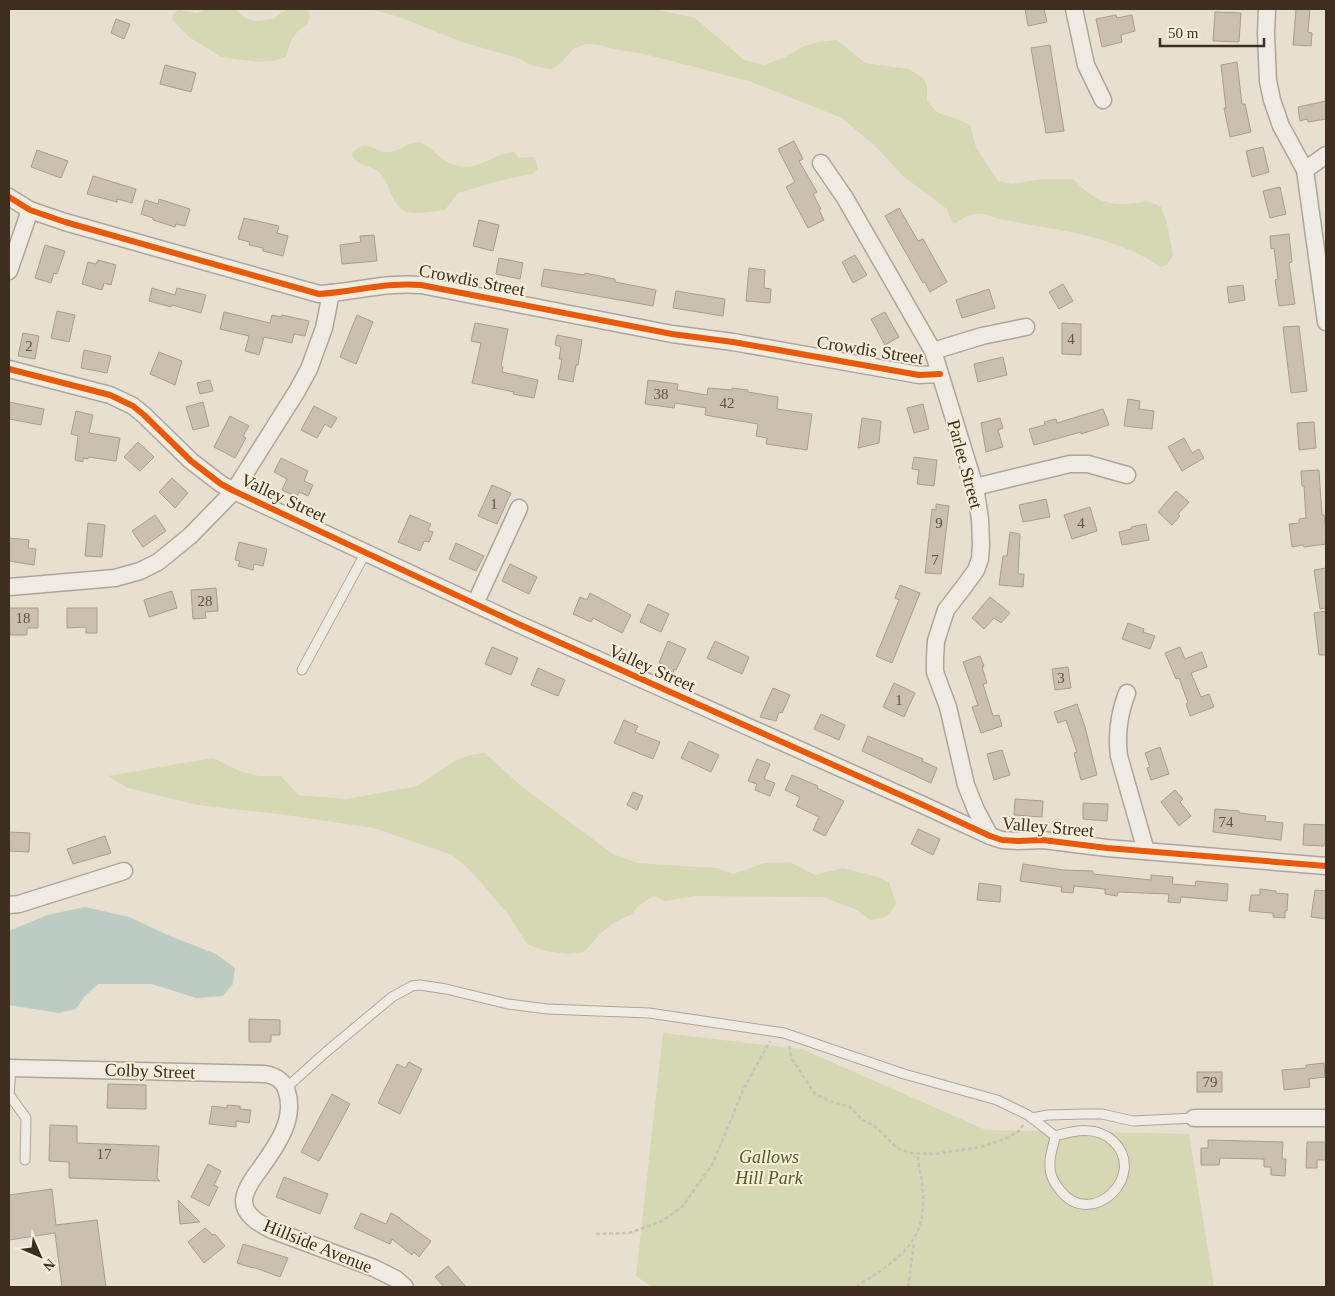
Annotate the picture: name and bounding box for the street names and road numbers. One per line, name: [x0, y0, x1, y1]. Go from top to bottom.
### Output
street label: Crowdis Street: [417, 260, 527, 300]
street label: Crowdis Street: [815, 332, 925, 368]
street label: Parlee Street: [944, 417, 986, 511]
street label: Valley Street: [238, 469, 330, 527]
street label: Valley Street: [606, 640, 698, 696]
street label: Valley Street: [1001, 813, 1095, 841]
street label: Colby Street: [104, 1059, 196, 1083]
street label: Hillside Avenue: [261, 1215, 375, 1277]

